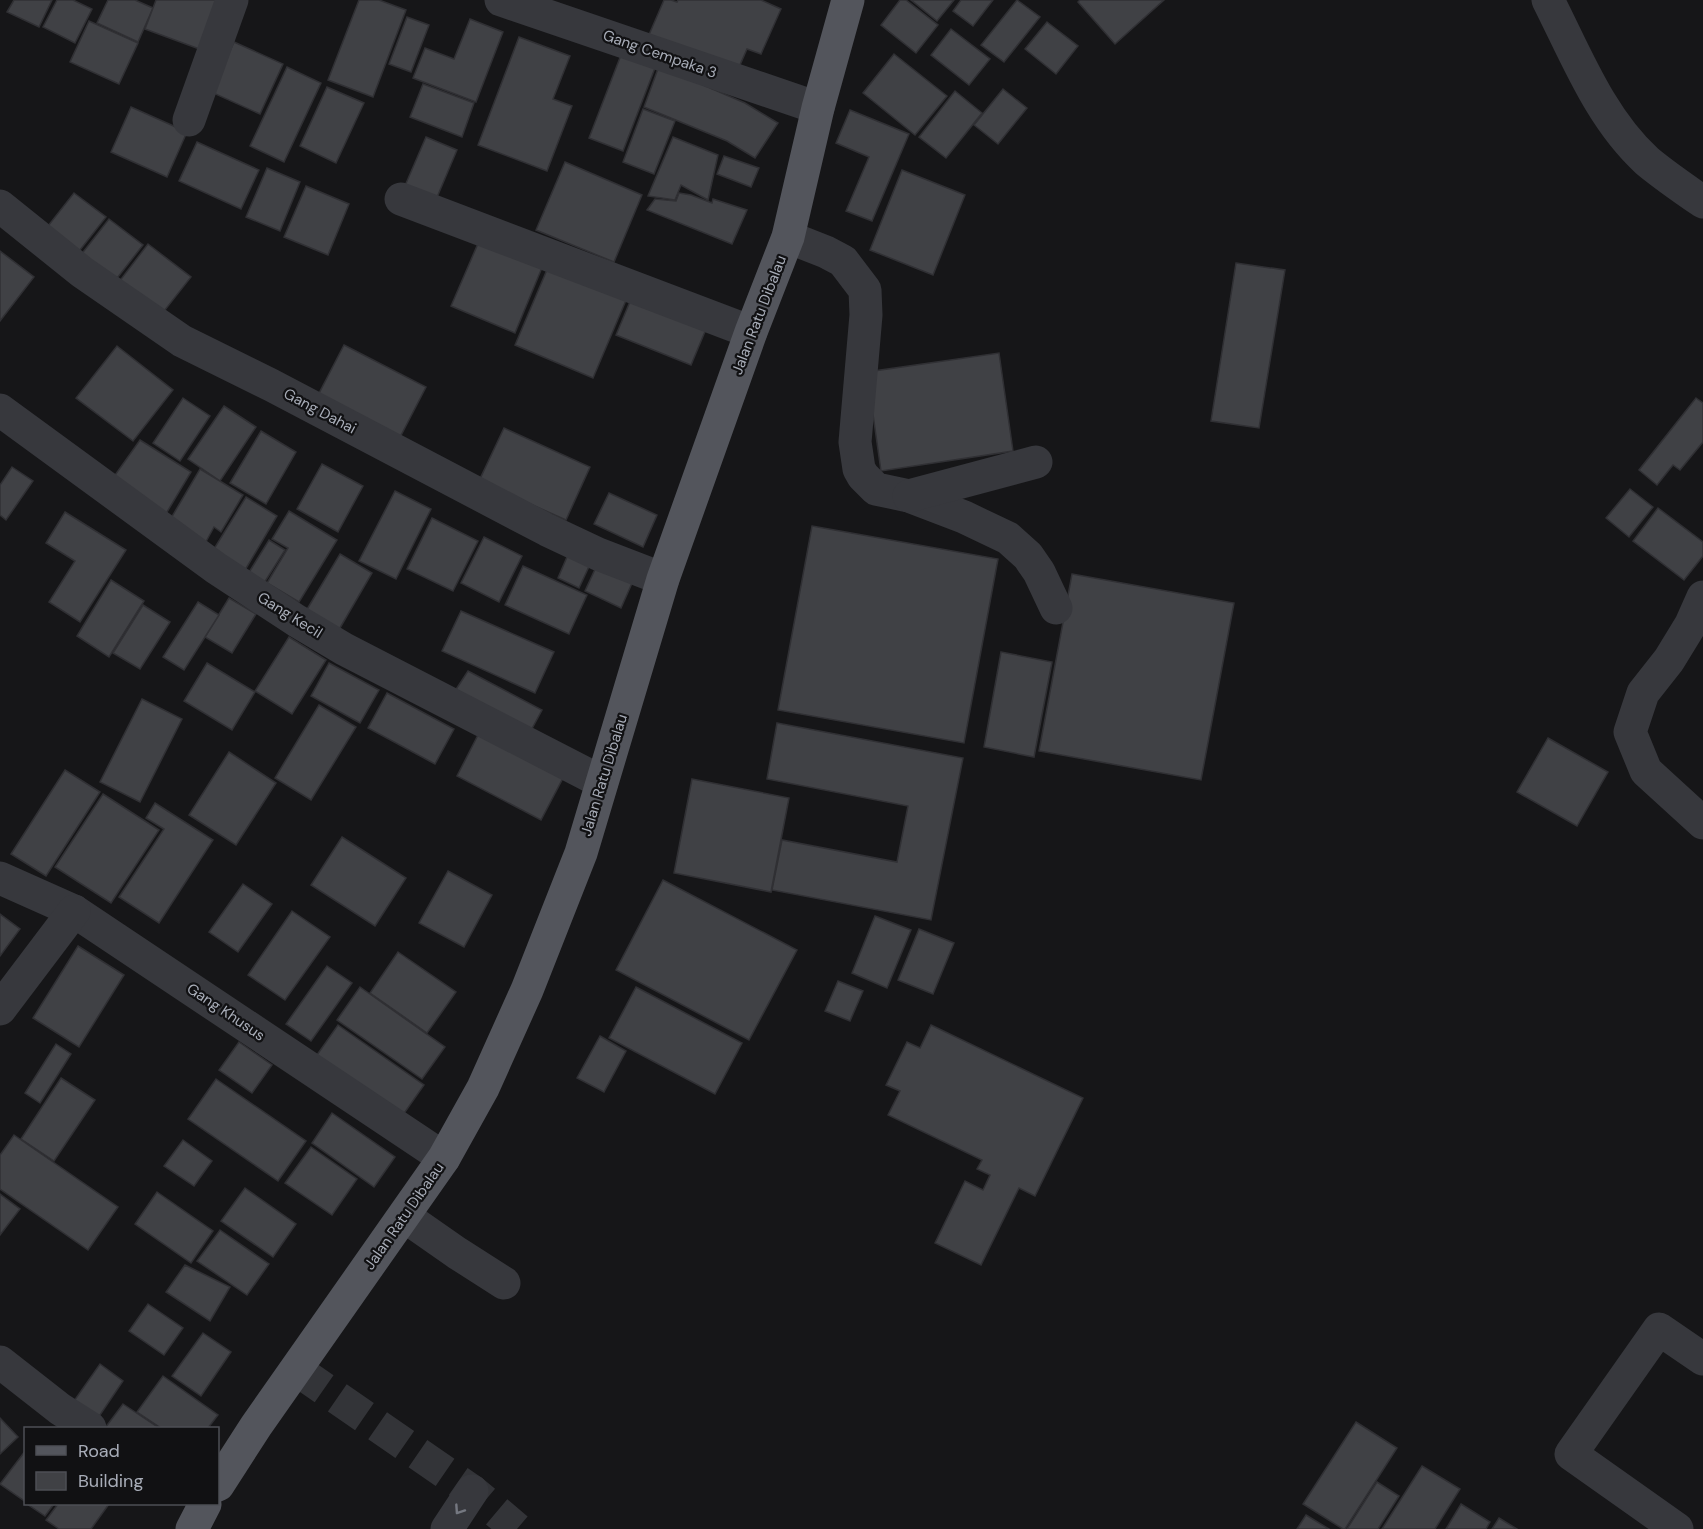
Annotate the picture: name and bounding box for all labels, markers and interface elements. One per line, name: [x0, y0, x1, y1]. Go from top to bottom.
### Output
street label: Gang Cempaka 3: [600, 25, 720, 83]
street label: Jalan Ratu Dibalau: [727, 252, 791, 378]
street label: Gang Dahai: [280, 384, 360, 438]
street label: Gang Kecil: [254, 587, 326, 643]
street label: Jalan Ratu Dibalau: [576, 712, 632, 838]
street label: Gang Khusus: [183, 979, 269, 1045]
street label: Jalan Ratu Dibalau: [360, 1158, 448, 1274]
legend: [24, 1427, 219, 1505]
text: Road: [78, 1439, 120, 1463]
text: Building: [78, 1469, 143, 1493]
one-way arrow: [455, 1504, 467, 1514]

